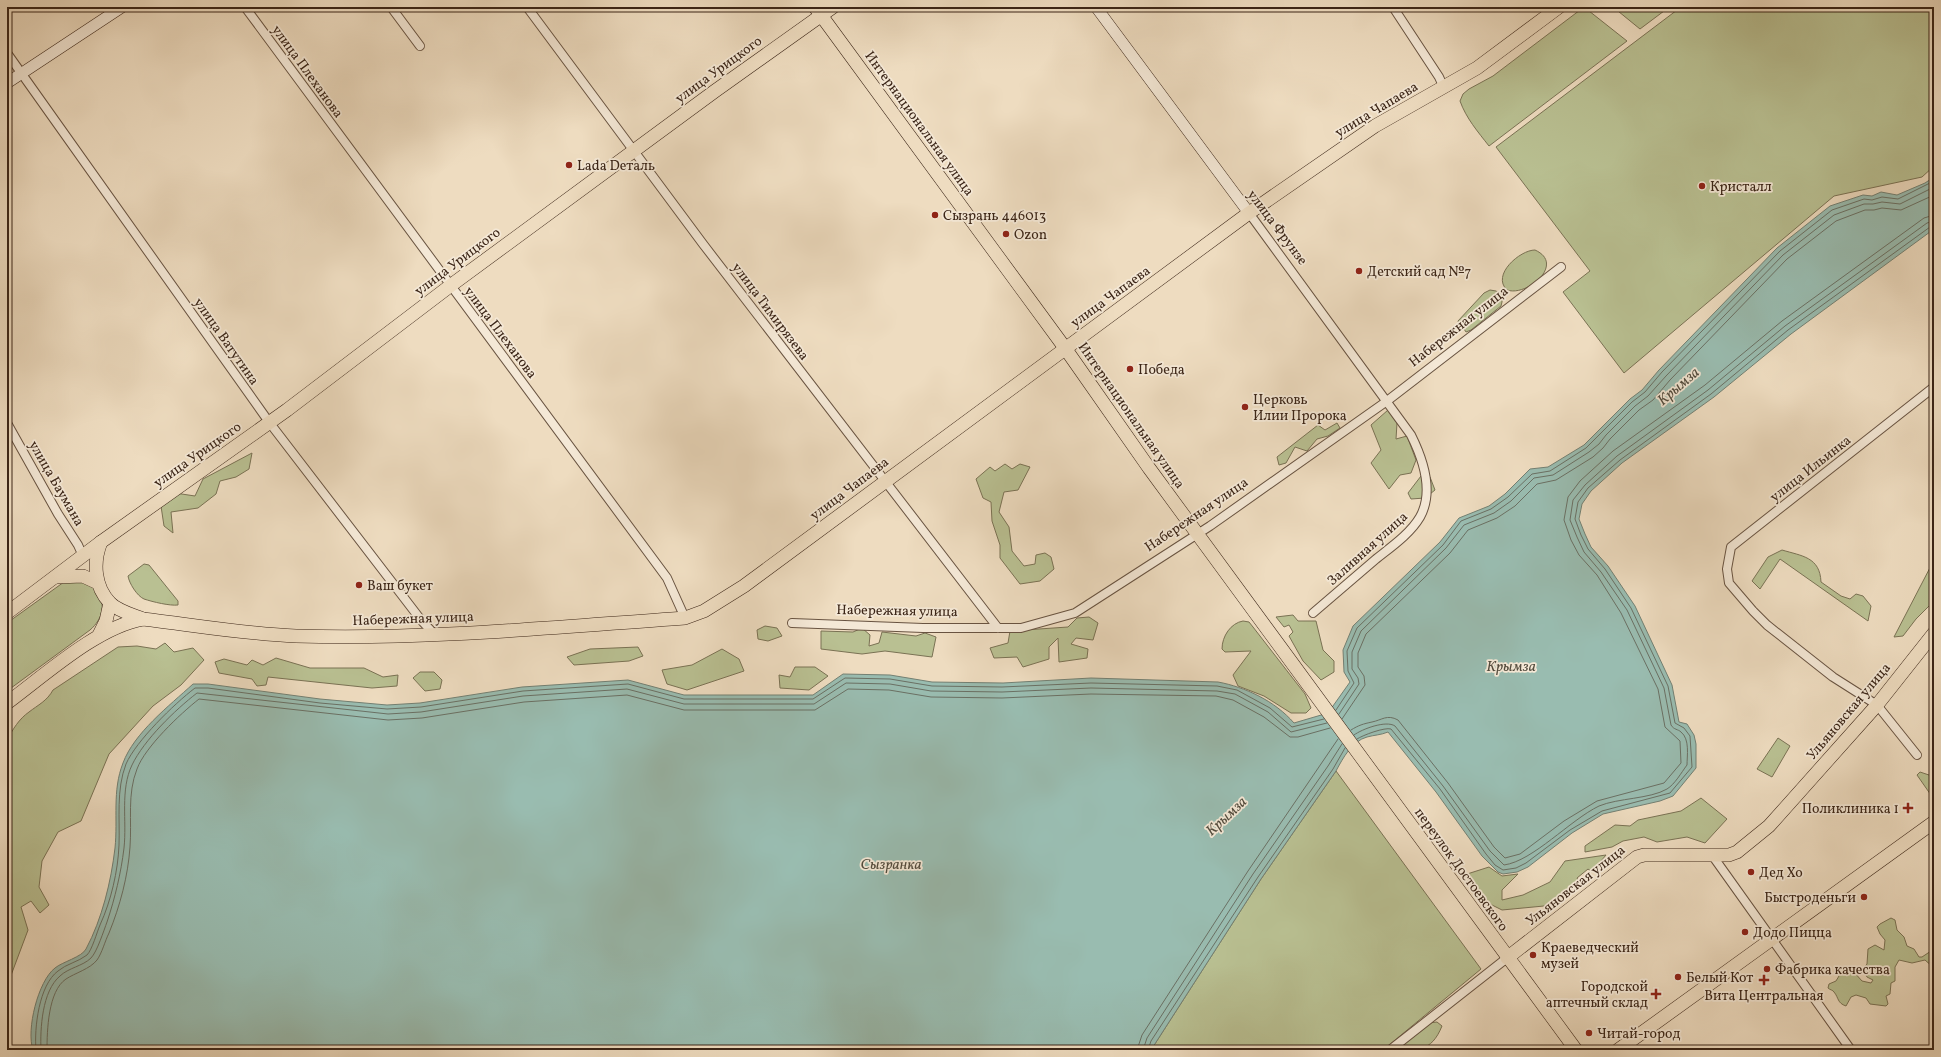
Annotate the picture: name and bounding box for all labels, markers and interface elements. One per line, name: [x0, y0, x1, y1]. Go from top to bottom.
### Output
street label: улица Плеханова: [267, 21, 347, 122]
street label: улица Урицкого: [672, 32, 766, 108]
street label: Интернациональная улица: [860, 48, 978, 200]
street label: улица Чапаева: [1331, 78, 1422, 143]
place label: Lada Dеталь: [577, 157, 655, 176]
marker: Lada Dеталь: [564, 160, 574, 170]
place label: Кристалл: [1710, 178, 1772, 197]
marker: Кристалл: [1697, 181, 1707, 191]
street label: улица Фрунзе: [1242, 186, 1312, 270]
place label: Сызрань 446013: [943, 207, 1046, 226]
marker: Сызрань 446013: [930, 210, 940, 220]
street label: улица Урицкого: [411, 224, 505, 301]
place label: Ozon: [1014, 226, 1047, 245]
marker: Ozon: [1001, 229, 1011, 239]
street label: улица Тимирязева: [727, 259, 813, 365]
street label: улица Чапаева: [1067, 262, 1155, 333]
place label: Детский сад №7: [1367, 263, 1472, 282]
marker: Детский сад №7: [1354, 266, 1364, 276]
street label: Набережная улица: [1405, 282, 1513, 372]
street label: улица Плеханова: [459, 283, 541, 383]
street label: улица Ватутина: [189, 294, 263, 389]
street label: Интернациональная улица: [1073, 339, 1189, 493]
place label: Победа: [1138, 361, 1185, 380]
water label: Крымза: [1653, 363, 1705, 411]
marker: Победа: [1125, 364, 1135, 374]
place label: Церковь Илии Пророка: [1253, 391, 1347, 426]
marker: Церковь Илии Пророка: [1240, 402, 1250, 412]
street label: улица Урицкого: [150, 418, 246, 493]
street label: улица Ильинка: [1766, 431, 1855, 507]
street label: улица Баумана: [23, 437, 88, 530]
street label: улица Чапаева: [806, 453, 893, 525]
street label: Набережная улица: [1141, 473, 1253, 557]
street label: Заливная улица: [1324, 508, 1412, 590]
place label: Ваш букет: [367, 577, 433, 596]
marker: Ваш букет: [354, 580, 364, 590]
street label: Набережная улица: [836, 601, 958, 622]
street label: Набережная улица: [352, 608, 474, 631]
water label: Крымза: [1486, 657, 1536, 678]
street label: Ульяновская улица: [1803, 659, 1896, 765]
water label: Крымза: [1202, 793, 1252, 842]
place label: Поликлиника 1: [1802, 800, 1899, 819]
marker: Поликлиника 1: [1902, 802, 1914, 814]
street label: переулок Достоевского: [1410, 804, 1512, 935]
street label: Ульяновская улица: [1522, 841, 1630, 931]
water label: Сызранка: [860, 855, 922, 876]
place label: Дед Хо: [1759, 864, 1803, 883]
marker: Дед Хо: [1746, 867, 1756, 877]
place label: Быстроденьги: [1764, 889, 1856, 908]
marker: Быстроденьги: [1859, 892, 1869, 902]
place label: Додо Пицца: [1753, 924, 1832, 943]
marker: Додо Пицца: [1740, 927, 1750, 937]
place label: Краеведческий музей: [1541, 939, 1639, 974]
marker: Краеведческий музей: [1528, 950, 1538, 960]
place label: Фабрика качества: [1775, 961, 1890, 980]
marker: Фабрика качества: [1762, 964, 1772, 974]
place label: Белый Кот: [1686, 969, 1753, 988]
marker: Белый Кот: [1673, 972, 1683, 982]
marker: Вита Центральная: [1759, 975, 1769, 985]
place label: Городской аптечный склад: [1546, 978, 1648, 1013]
place label: Вита Центральная: [1704, 987, 1824, 1006]
marker: Городской аптечный склад: [1651, 989, 1661, 999]
place label: Читай-город: [1597, 1025, 1681, 1044]
marker: Читай-город: [1584, 1028, 1594, 1038]

